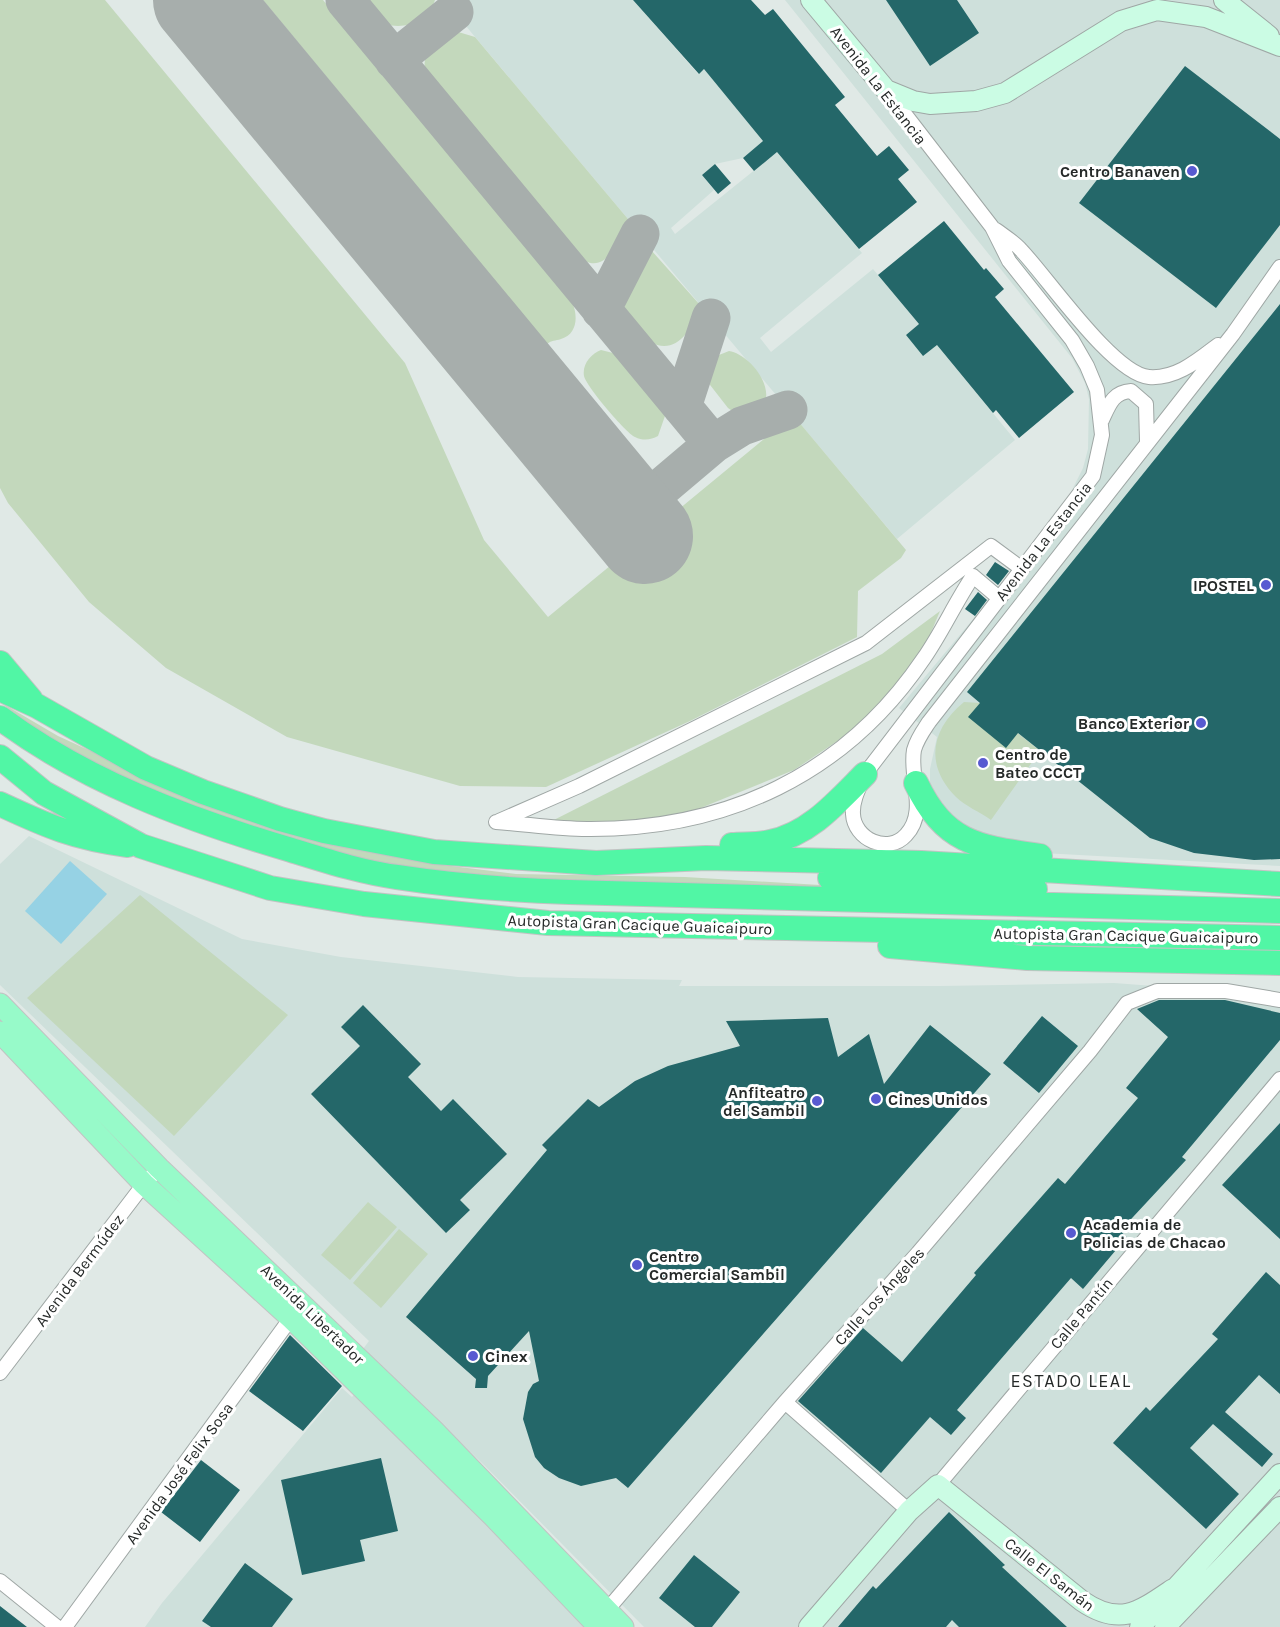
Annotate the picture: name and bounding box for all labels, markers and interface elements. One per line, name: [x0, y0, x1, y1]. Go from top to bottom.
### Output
street label: Avenida La Estancia: [826, 22, 931, 148]
place label: Centro Banaven: [1060, 162, 1180, 181]
marker: Centro Banaven: [1185, 164, 1199, 178]
street label: Avenida La Estancia: [991, 478, 1096, 604]
place label: IPOSTEL: [1193, 576, 1254, 595]
marker: IPOSTEL: [1259, 578, 1273, 592]
place label: Banco Exterior: [1078, 714, 1190, 733]
marker: Banco Exterior: [1194, 716, 1208, 730]
place label: Centro de Bateo CCCT: [995, 745, 1082, 782]
marker: Centro de Bateo CCCT: [976, 756, 990, 770]
street label: Autopista Gran Cacique Guaicaipuro: [507, 910, 773, 939]
street label: Autopista Gran Cacique Guaicaipuro: [993, 924, 1259, 947]
place label: Anfiteatro del Sambil: [723, 1083, 805, 1120]
place label: Cines Unidos: [888, 1090, 988, 1109]
marker: Cines Unidos: [869, 1092, 883, 1106]
marker: Anfiteatro del Sambil: [810, 1094, 824, 1108]
street label: Avenida Bermúdez: [31, 1210, 128, 1330]
place label: Academia de Policias de Chacao: [1083, 1215, 1226, 1252]
marker: Academia de Policias de Chacao: [1064, 1226, 1078, 1240]
street label: Calle Los Ángeles: [830, 1243, 928, 1349]
place label: Centro Comercial Sambil: [649, 1247, 785, 1284]
marker: Centro Comercial Sambil: [630, 1258, 644, 1272]
street label: Avenida Libertador: [257, 1260, 368, 1369]
street label: Calle Pantín: [1046, 1274, 1117, 1353]
place label: Cinex: [485, 1347, 528, 1366]
marker: Cinex: [466, 1349, 480, 1363]
district label: ESTADO LEAL: [1010, 1370, 1132, 1392]
street label: Avenida José Felix Sosa: [122, 1399, 237, 1548]
street label: Calle El Samán: [1001, 1533, 1098, 1615]

